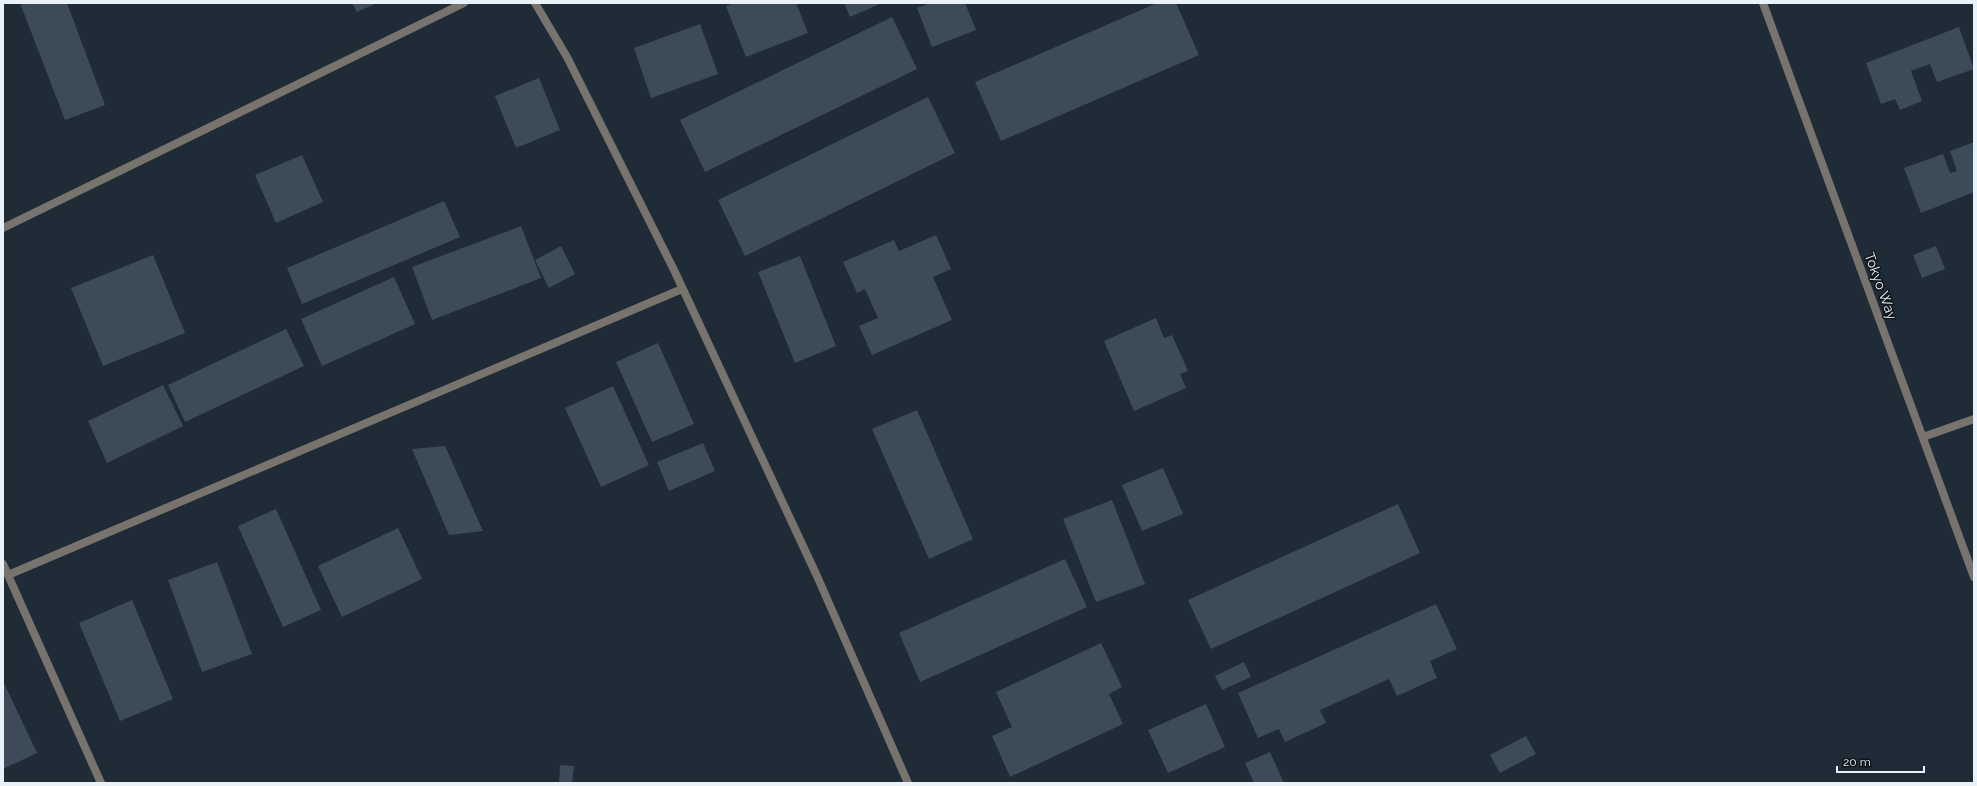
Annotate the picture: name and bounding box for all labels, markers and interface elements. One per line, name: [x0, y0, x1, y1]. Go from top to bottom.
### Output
street label: Tokyo Way: [1861, 250, 1901, 322]
scale bar: [1837, 748, 1924, 774]
text: 20 m: [1843, 755, 1871, 769]

